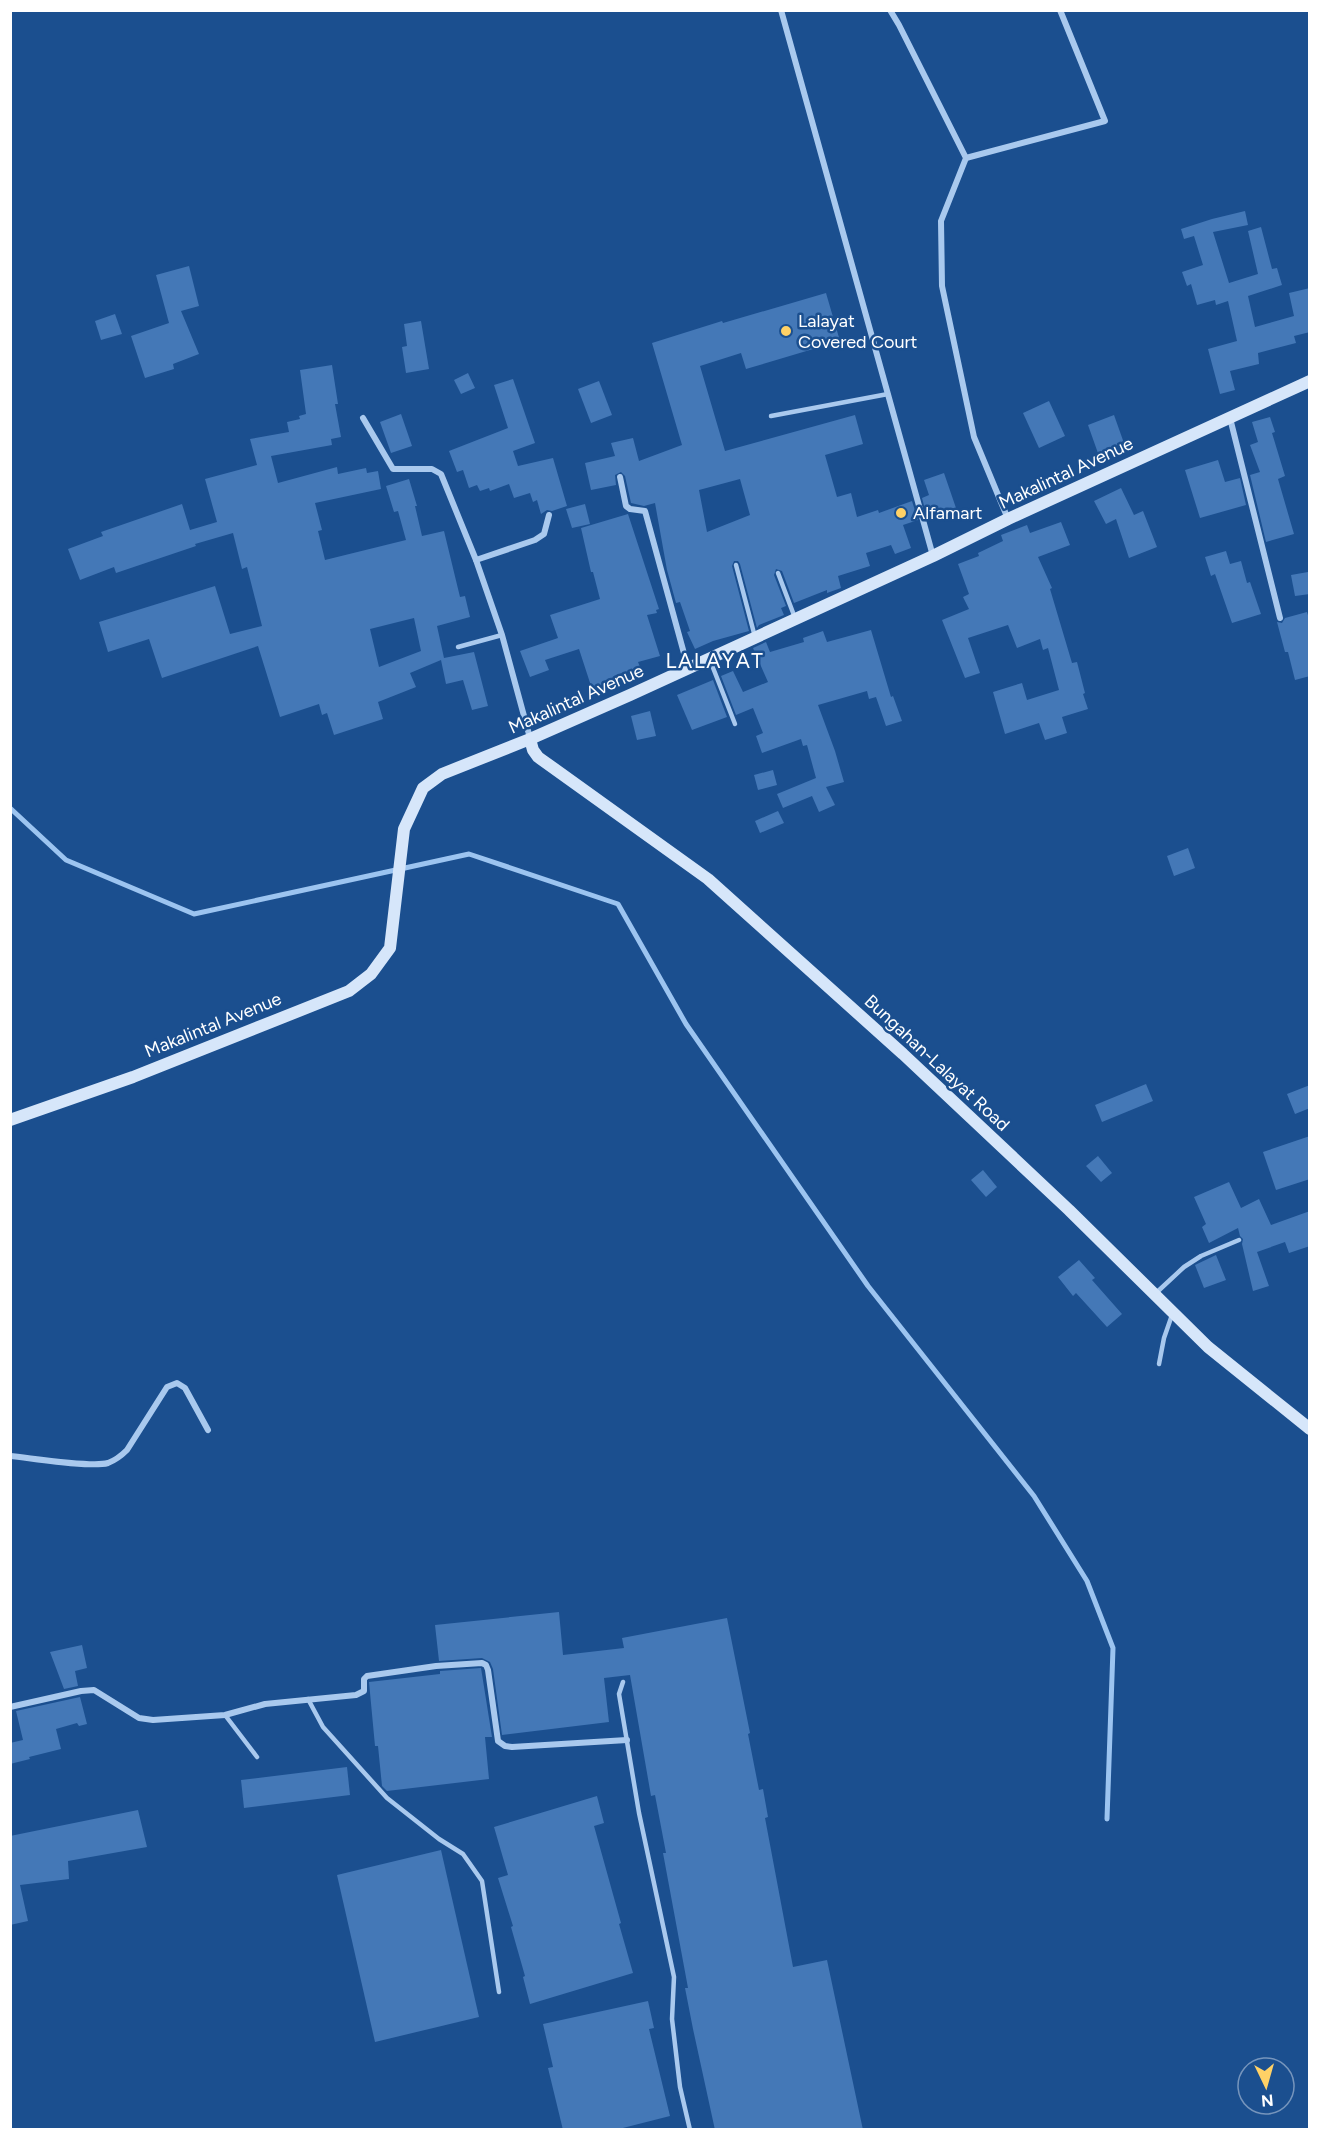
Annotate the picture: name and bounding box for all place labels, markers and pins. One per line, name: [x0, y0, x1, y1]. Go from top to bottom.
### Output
place label: Lalayat Covered Court: [798, 310, 918, 353]
marker: Lalayat Covered Court: [779, 324, 793, 338]
place label: Alfamart: [913, 502, 982, 524]
marker: Alfamart: [894, 506, 908, 520]

